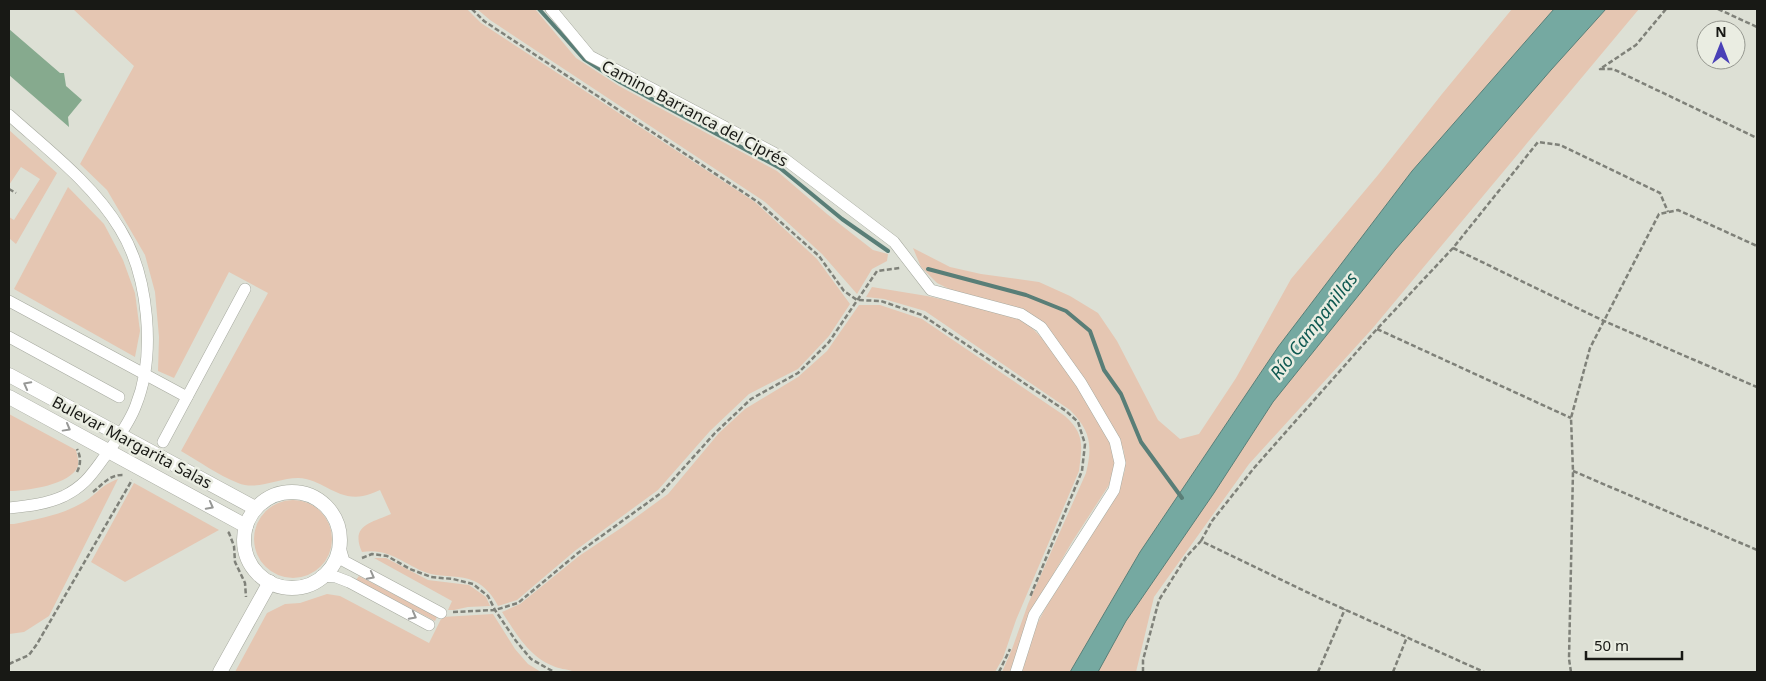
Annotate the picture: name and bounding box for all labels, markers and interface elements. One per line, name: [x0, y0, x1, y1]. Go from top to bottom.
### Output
north arrow: [1696, 20, 1746, 70]
text: N: [1715, 22, 1727, 41]
street label: Camino Barranca del Ciprés: [598, 54, 792, 172]
water label: Río Campanillas: [1264, 267, 1363, 384]
one-way arrow: [24, 381, 33, 391]
street label: Bulevar Margarita Salas: [48, 391, 216, 493]
one-way arrow: [62, 422, 71, 432]
one-way arrow: [204, 500, 213, 510]
one-way arrow: [366, 570, 375, 580]
one-way arrow: [407, 610, 416, 620]
scale bar: [1586, 628, 1682, 660]
text: 50 m: [1594, 635, 1629, 655]

